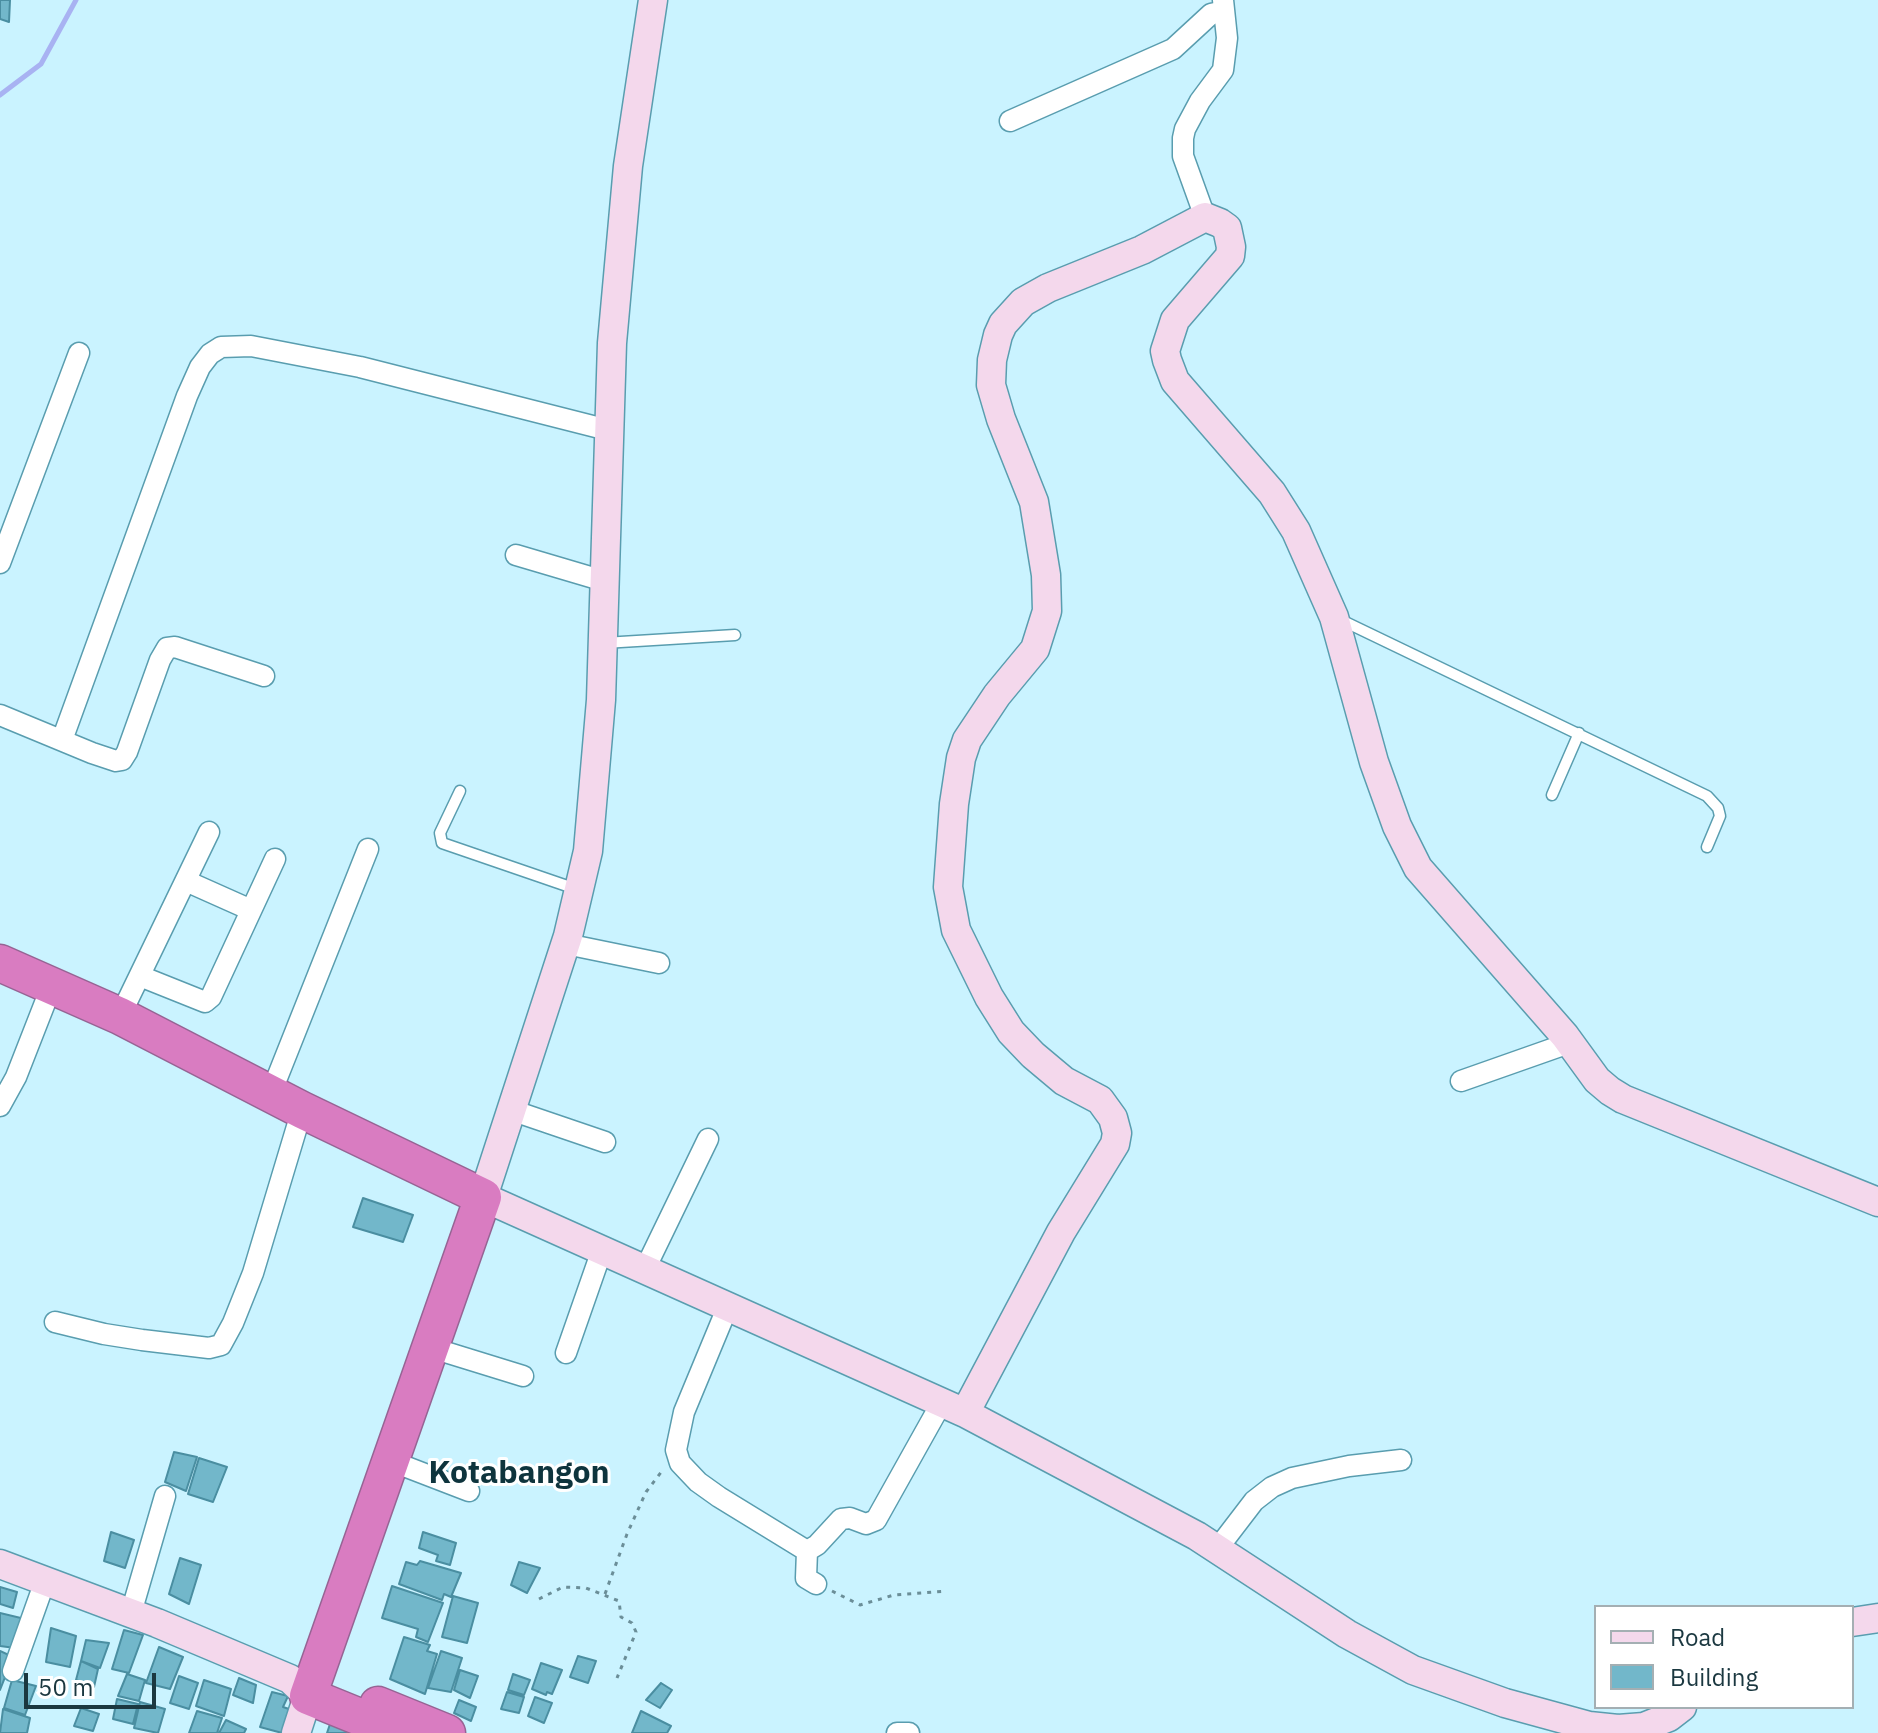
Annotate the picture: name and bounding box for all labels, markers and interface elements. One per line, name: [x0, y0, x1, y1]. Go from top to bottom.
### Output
district label: Kotabangon: [428, 1455, 610, 1493]
legend: [1594, 1605, 1854, 1709]
text: Road: [1670, 1621, 1725, 1653]
scale bar: [28, 1657, 160, 1707]
text: Building: [1670, 1661, 1758, 1693]
text: 50 m: [38, 1671, 93, 1703]

